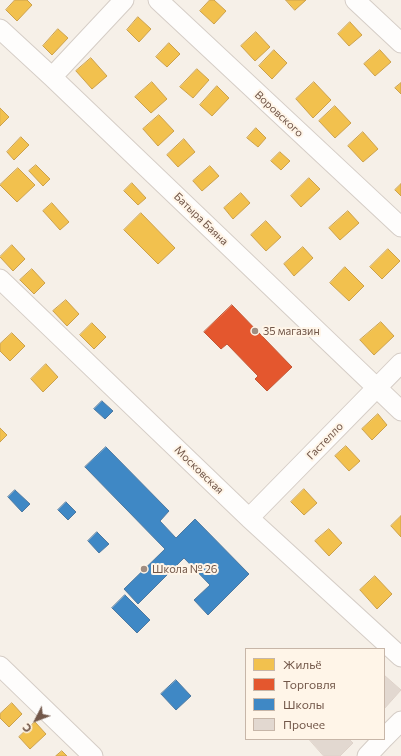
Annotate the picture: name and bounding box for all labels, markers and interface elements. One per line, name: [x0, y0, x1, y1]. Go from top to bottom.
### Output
street label: Воровского: [252, 88, 306, 140]
street label: Батыра Баяна: [171, 190, 231, 248]
place label: 35 магазин: [263, 324, 320, 338]
marker: 35 магазин: [250, 326, 260, 336]
street label: Гастелло: [304, 420, 346, 462]
street label: Московская: [172, 443, 226, 497]
place label: Школа № 26: [152, 562, 218, 576]
marker: Школа № 26: [139, 564, 149, 574]
legend: [245, 648, 385, 740]
text: Жильё: [283, 657, 322, 671]
text: Торговля: [283, 677, 336, 691]
text: Школы: [283, 697, 324, 711]
north arrow: [16, 700, 56, 740]
text: Прочее: [283, 717, 325, 731]
text: С: [19, 721, 34, 736]

